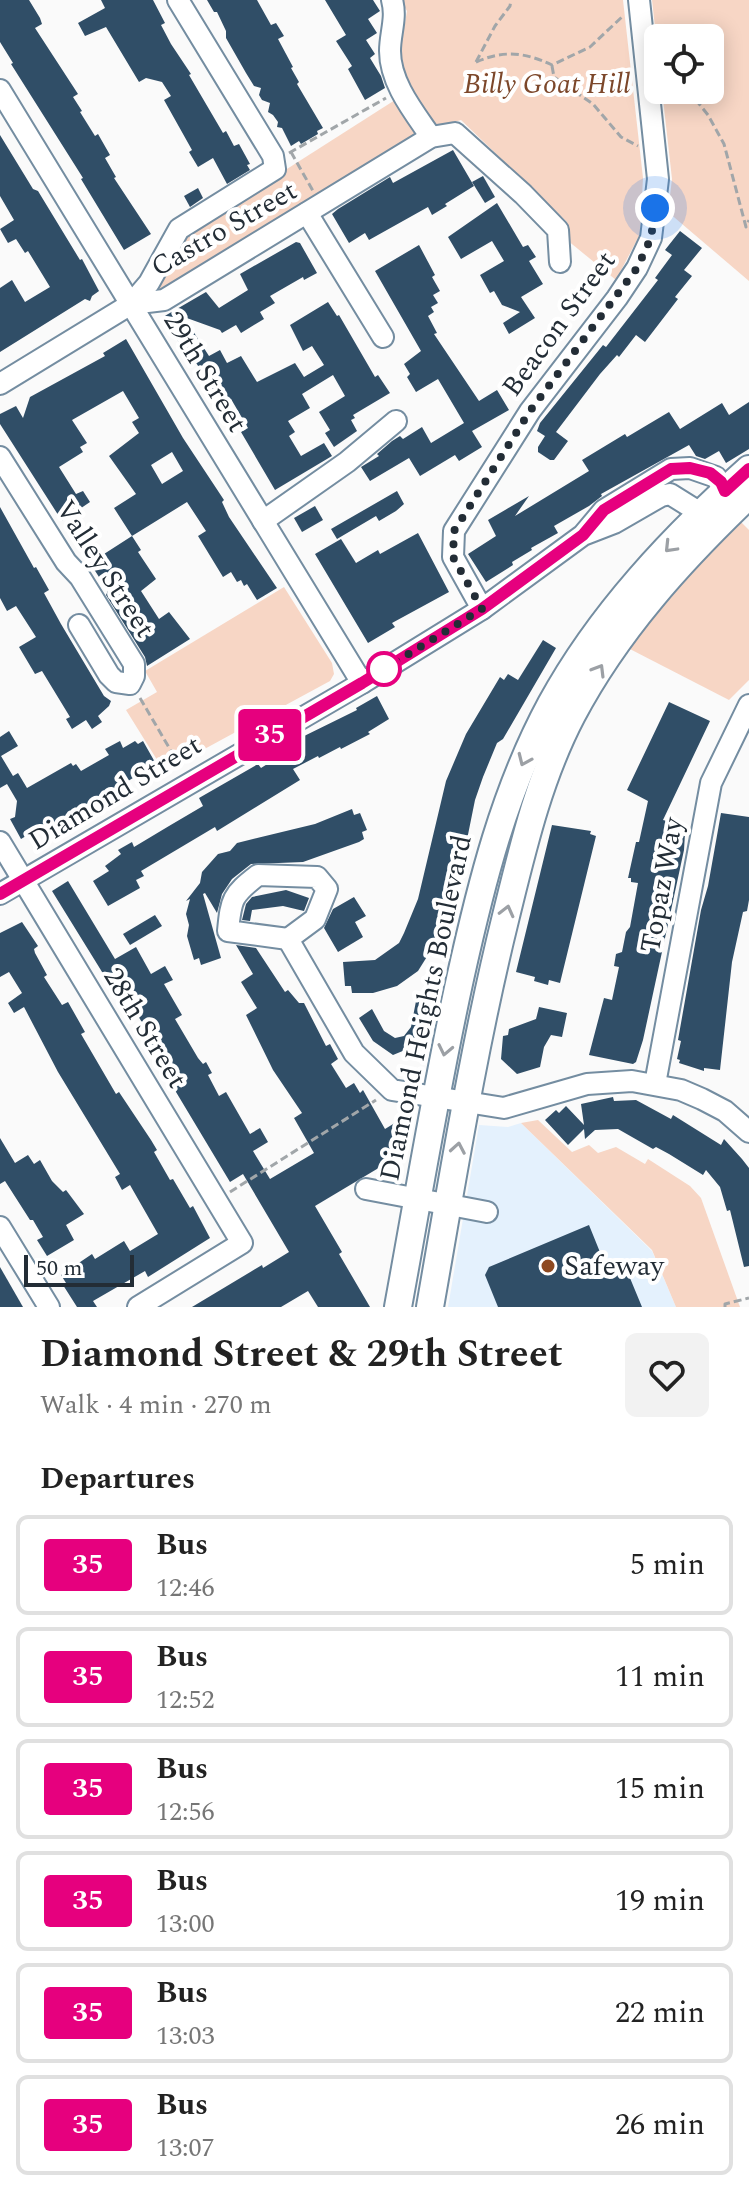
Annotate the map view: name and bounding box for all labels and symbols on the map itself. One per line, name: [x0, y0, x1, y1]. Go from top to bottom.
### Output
park label: Billy Goat Hill: [463, 63, 631, 106]
street label: Castro Street: [143, 170, 305, 288]
your location: [635, 188, 675, 228]
street label: Beacon Street: [491, 242, 627, 406]
street label: 29th Street: [152, 303, 258, 441]
street label: Valley Street: [44, 492, 166, 647]
one-way arrow: [665, 538, 679, 552]
unlabelled marker: [367, 652, 401, 686]
one-way arrow: [589, 664, 605, 679]
line badge: 35: [234, 709, 306, 761]
street label: Diamond Street: [20, 724, 210, 862]
one-way arrow: [517, 752, 533, 766]
street label: Topaz Way: [629, 813, 695, 956]
street label: Diamond Heights Boulevard: [368, 831, 484, 1185]
one-way arrow: [498, 905, 515, 919]
street label: 28th Street: [92, 959, 198, 1097]
one-way arrow: [437, 1044, 454, 1057]
one-way arrow: [449, 1141, 466, 1154]
place label: Safeway: [564, 1245, 666, 1288]
scale bar: [24, 1251, 134, 1287]
marker: Safeway: [539, 1257, 557, 1275]

